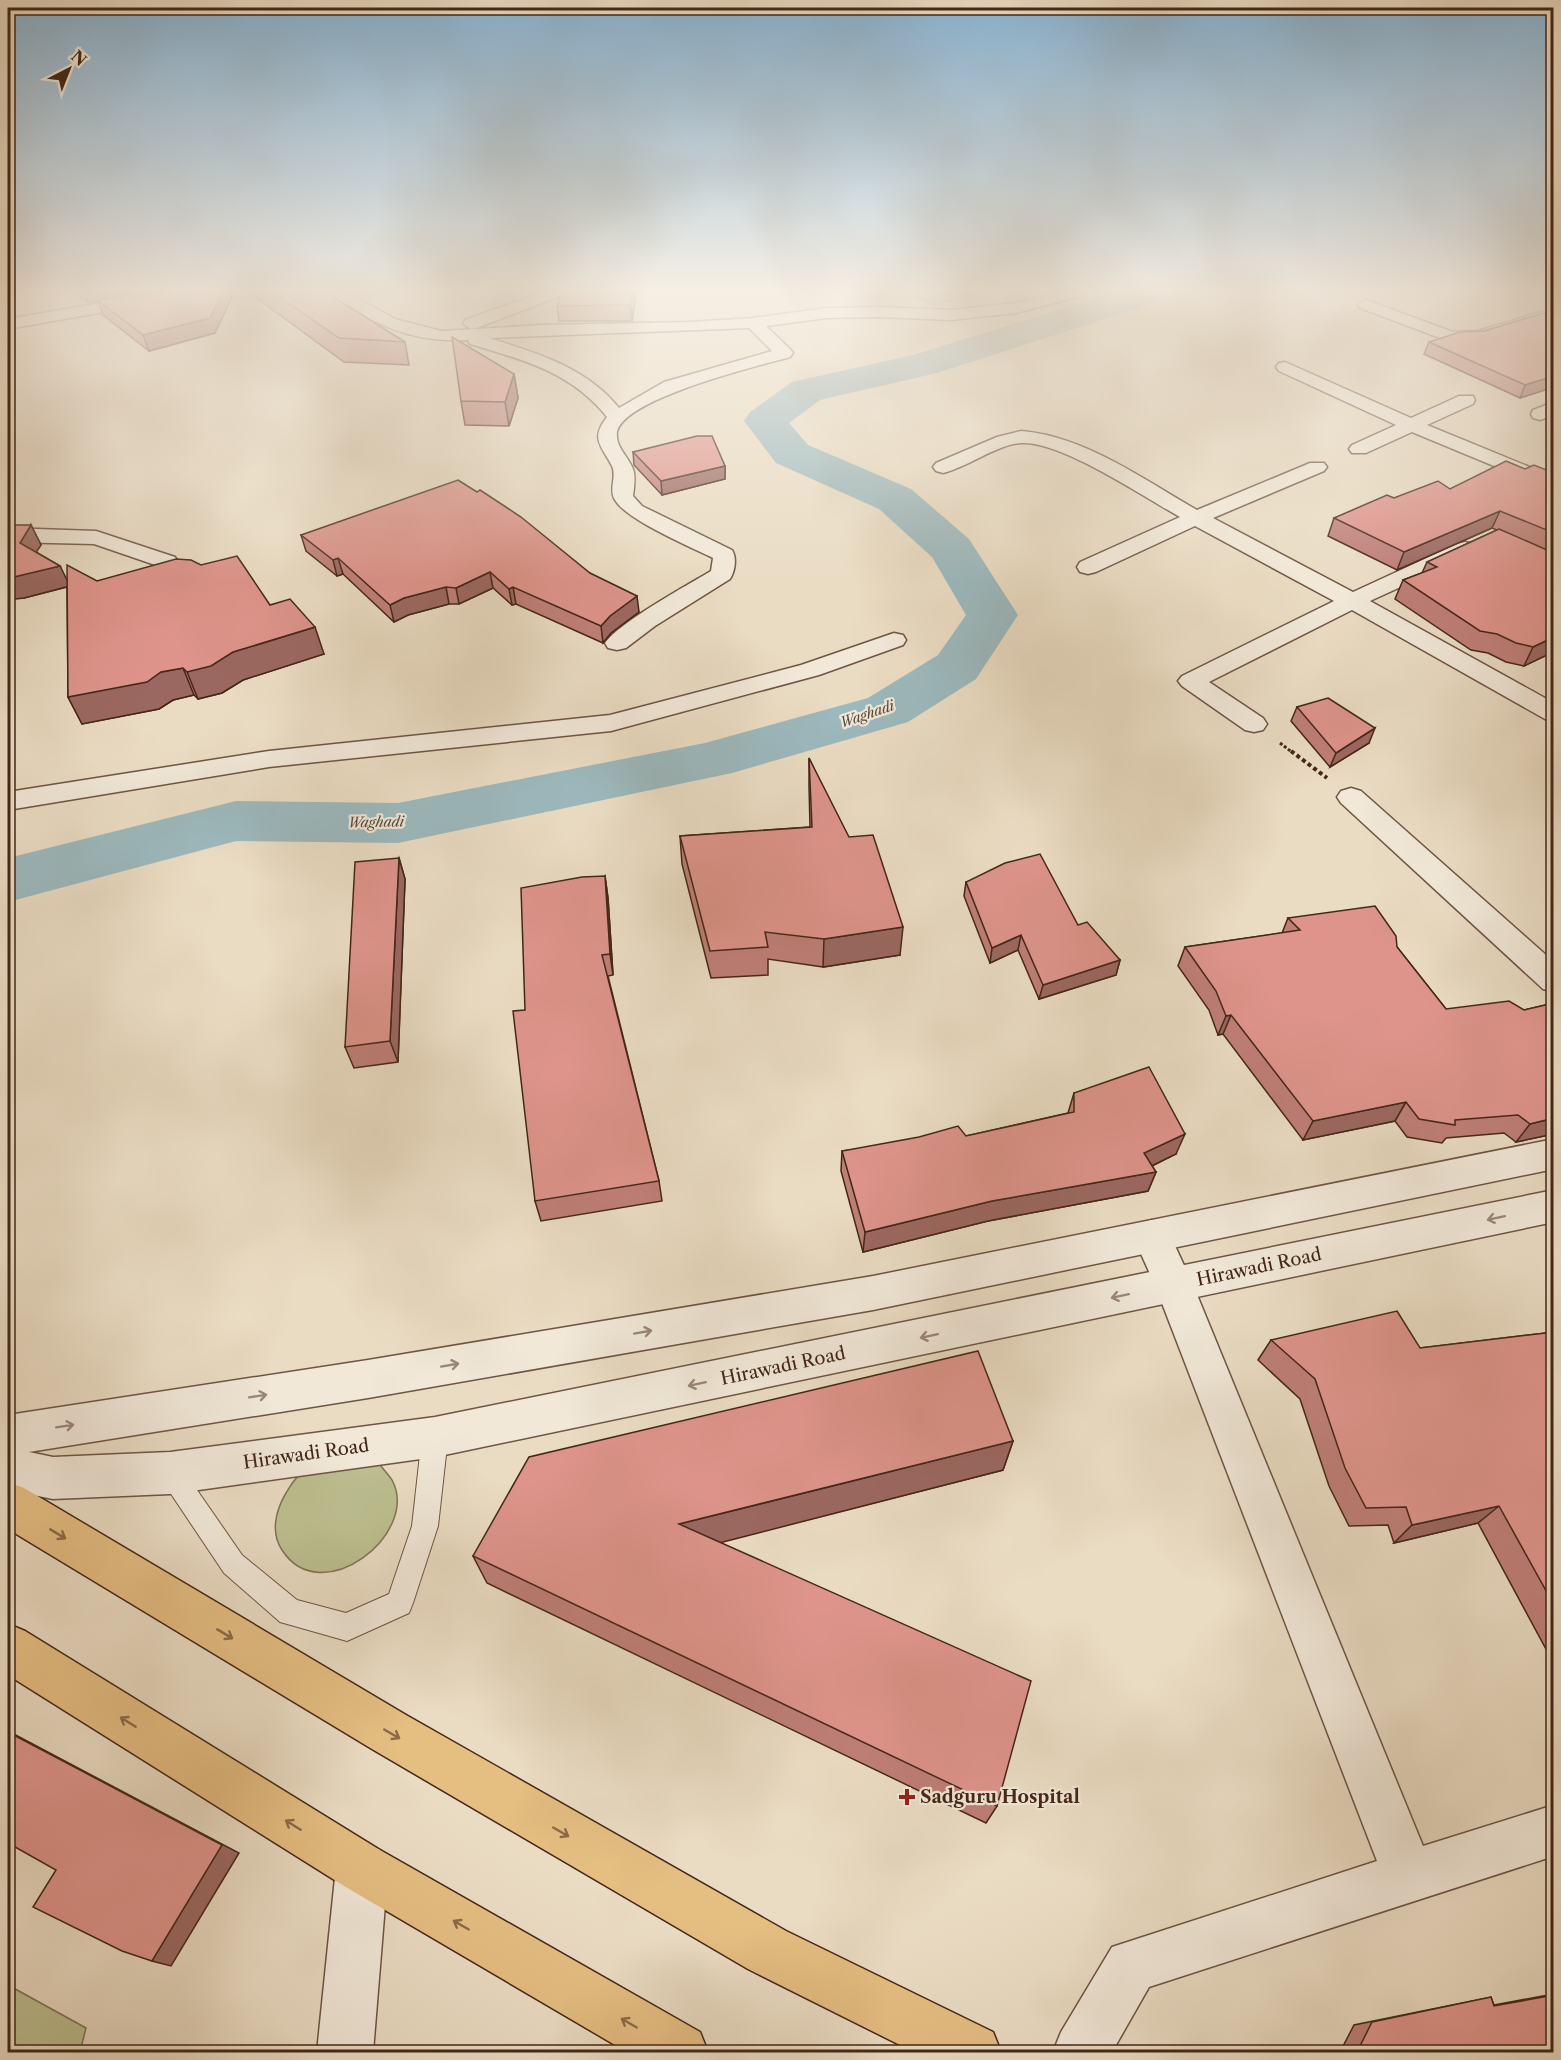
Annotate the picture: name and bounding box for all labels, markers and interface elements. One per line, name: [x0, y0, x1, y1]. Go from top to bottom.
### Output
north arrow: [39, 39, 99, 99]
text: N: [67, 46, 91, 70]
water label: Waghadi: [838, 696, 898, 732]
water label: Waghadi: [348, 812, 406, 831]
one-way arrow: [1487, 1213, 1506, 1224]
street label: Hirawadi Road: [1195, 1243, 1323, 1291]
one-way arrow: [1111, 1291, 1130, 1302]
one-way arrow: [632, 1327, 652, 1338]
one-way arrow: [920, 1331, 940, 1342]
street label: Hirawadi Road: [719, 1342, 847, 1390]
one-way arrow: [440, 1359, 460, 1370]
one-way arrow: [688, 1379, 708, 1390]
one-way arrow: [248, 1391, 267, 1402]
one-way arrow: [55, 1420, 75, 1431]
street label: Hirawadi Road: [242, 1434, 370, 1474]
one-way arrow: [49, 1529, 66, 1541]
one-way arrow: [216, 1629, 233, 1641]
one-way arrow: [120, 1716, 137, 1728]
one-way arrow: [384, 1729, 401, 1741]
place label: Sadguru Hospital: [920, 1786, 1080, 1808]
marker: Sadguru Hospital: [898, 1788, 916, 1806]
one-way arrow: [285, 1819, 302, 1831]
one-way arrow: [552, 1827, 570, 1838]
one-way arrow: [453, 1919, 470, 1931]
one-way arrow: [621, 2017, 638, 2029]

